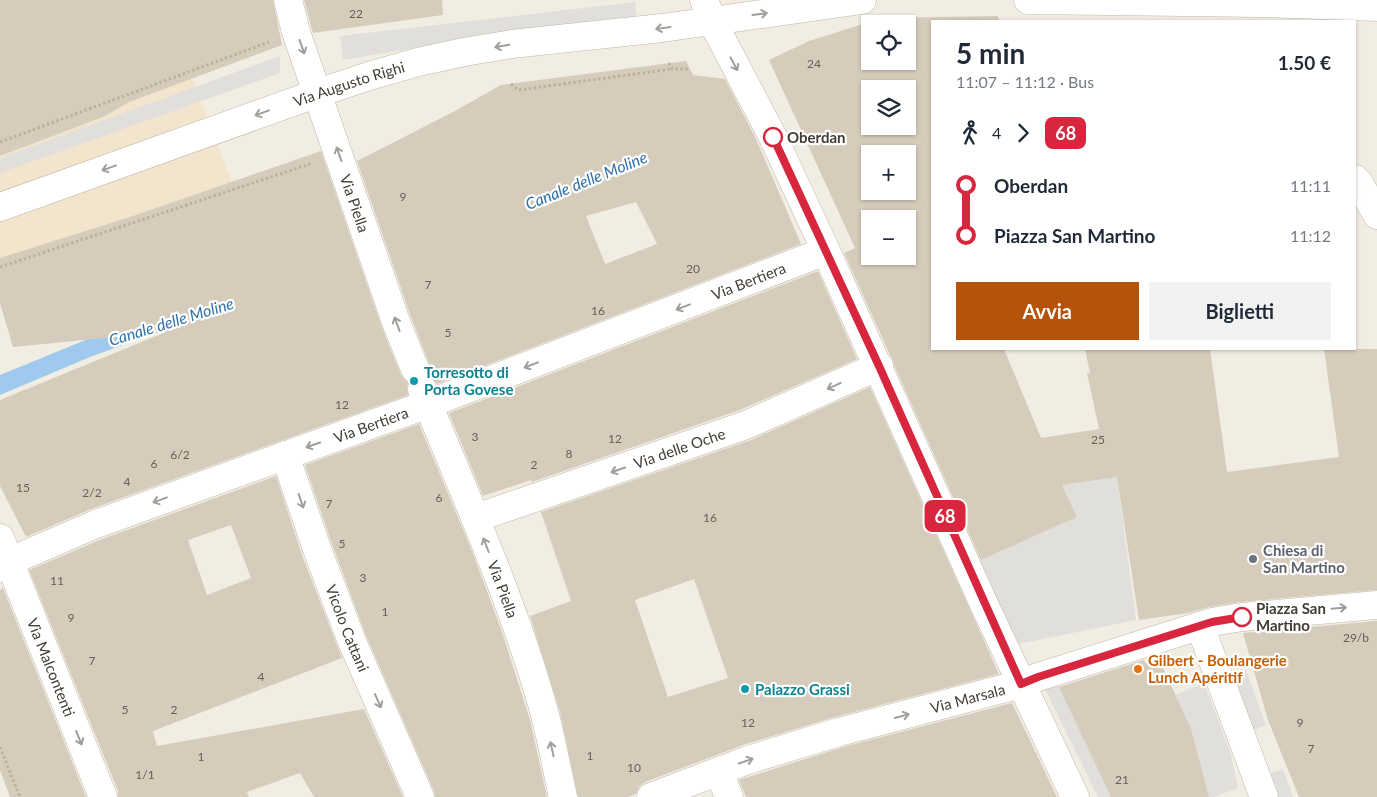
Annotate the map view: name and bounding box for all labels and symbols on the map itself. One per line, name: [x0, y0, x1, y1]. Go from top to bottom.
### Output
house number: 22: [349, 6, 363, 21]
one-way arrow: [751, 9, 767, 19]
one-way arrow: [656, 23, 672, 33]
one-way arrow: [298, 39, 307, 54]
one-way arrow: [494, 41, 510, 51]
one-way arrow: [730, 56, 740, 71]
house number: 24: [807, 56, 821, 71]
street label: Via Augusto Righi: [291, 57, 407, 110]
one-way arrow: [254, 109, 270, 118]
marker: Oberdan: [763, 127, 783, 147]
place label: Oberdan: [787, 128, 846, 146]
one-way arrow: [333, 146, 343, 162]
water label: Canale delle Moline: [522, 147, 650, 213]
one-way arrow: [101, 164, 117, 173]
street label: Via Piella: [337, 172, 373, 234]
house number: 9: [400, 189, 407, 204]
street label: Via Bertiera: [709, 258, 788, 303]
house number: 20: [686, 261, 700, 276]
house number: 7: [425, 277, 432, 292]
water label: Canale delle Moline: [106, 293, 236, 349]
one-way arrow: [676, 302, 691, 312]
house number: 16: [591, 303, 605, 318]
one-way arrow: [392, 316, 401, 332]
house number: 5: [445, 325, 452, 340]
one-way arrow: [524, 361, 539, 370]
place label: Torresotto di Porta Govese: [424, 363, 513, 398]
marker: Torresotto di Porta Govese: [408, 375, 420, 387]
one-way arrow: [827, 382, 842, 392]
house number: 12: [335, 397, 349, 412]
street label: Via Bertiera: [331, 403, 411, 446]
street label: Via delle Oche: [631, 424, 728, 472]
house number: 3: [472, 429, 479, 444]
house number: 12: [608, 431, 622, 446]
house number: 25: [1091, 432, 1105, 447]
one-way arrow: [306, 441, 321, 450]
house number: 8: [566, 446, 573, 461]
house number: 6/2: [170, 447, 190, 462]
house number: 6: [151, 456, 158, 471]
house number: 2: [531, 457, 538, 472]
one-way arrow: [610, 465, 626, 475]
house number: 4: [124, 474, 131, 489]
house number: 15: [16, 480, 30, 495]
house number: 2/2: [82, 485, 102, 500]
house number: 6: [436, 490, 443, 505]
one-way arrow: [297, 492, 306, 508]
one-way arrow: [153, 496, 168, 505]
house number: 7: [326, 496, 333, 511]
line badge: 68: [922, 500, 968, 532]
house number: 16: [703, 510, 717, 525]
house number: 5: [339, 536, 346, 551]
one-way arrow: [481, 538, 491, 553]
place label: Chiesa di San Martino: [1263, 541, 1345, 576]
marker: Chiesa di San Martino: [1247, 553, 1259, 565]
street label: Via Piella: [484, 558, 522, 620]
house number: 3: [360, 570, 367, 585]
house number: 11: [50, 573, 64, 588]
street label: Vicolo Cattani: [322, 582, 373, 674]
place label: Piazza San Martino: [1256, 599, 1326, 634]
house number: 1: [382, 604, 389, 619]
one-way arrow: [1331, 604, 1347, 613]
marker: Piazza San Martino: [1232, 607, 1252, 627]
house number: 9: [68, 610, 75, 625]
street label: Via Malcontenti: [24, 615, 79, 719]
house number: 29/b: [1343, 630, 1369, 645]
place label: Gilbert - Boulangerie Lunch Apéritif: [1148, 651, 1287, 686]
house number: 7: [89, 653, 96, 668]
marker: Gilbert - Boulangerie Lunch Apéritif: [1132, 663, 1144, 675]
house number: 4: [258, 669, 265, 684]
place label: Palazzo Grassi: [755, 680, 850, 698]
street label: Via Marsala: [928, 680, 1007, 717]
marker: Palazzo Grassi: [739, 683, 751, 695]
one-way arrow: [374, 693, 384, 708]
house number: 5: [122, 702, 129, 717]
house number: 2: [171, 702, 178, 717]
one-way arrow: [893, 711, 909, 720]
house number: 12: [741, 715, 755, 730]
house number: 9: [1297, 715, 1304, 730]
one-way arrow: [75, 730, 84, 745]
house number: 7: [1308, 741, 1315, 756]
one-way arrow: [547, 742, 556, 758]
house number: 1: [587, 748, 594, 763]
house number: 1: [198, 749, 205, 764]
one-way arrow: [737, 756, 753, 765]
house number: 10: [627, 760, 641, 775]
house number: 1/1: [135, 767, 155, 782]
house number: 21: [1115, 772, 1129, 787]

